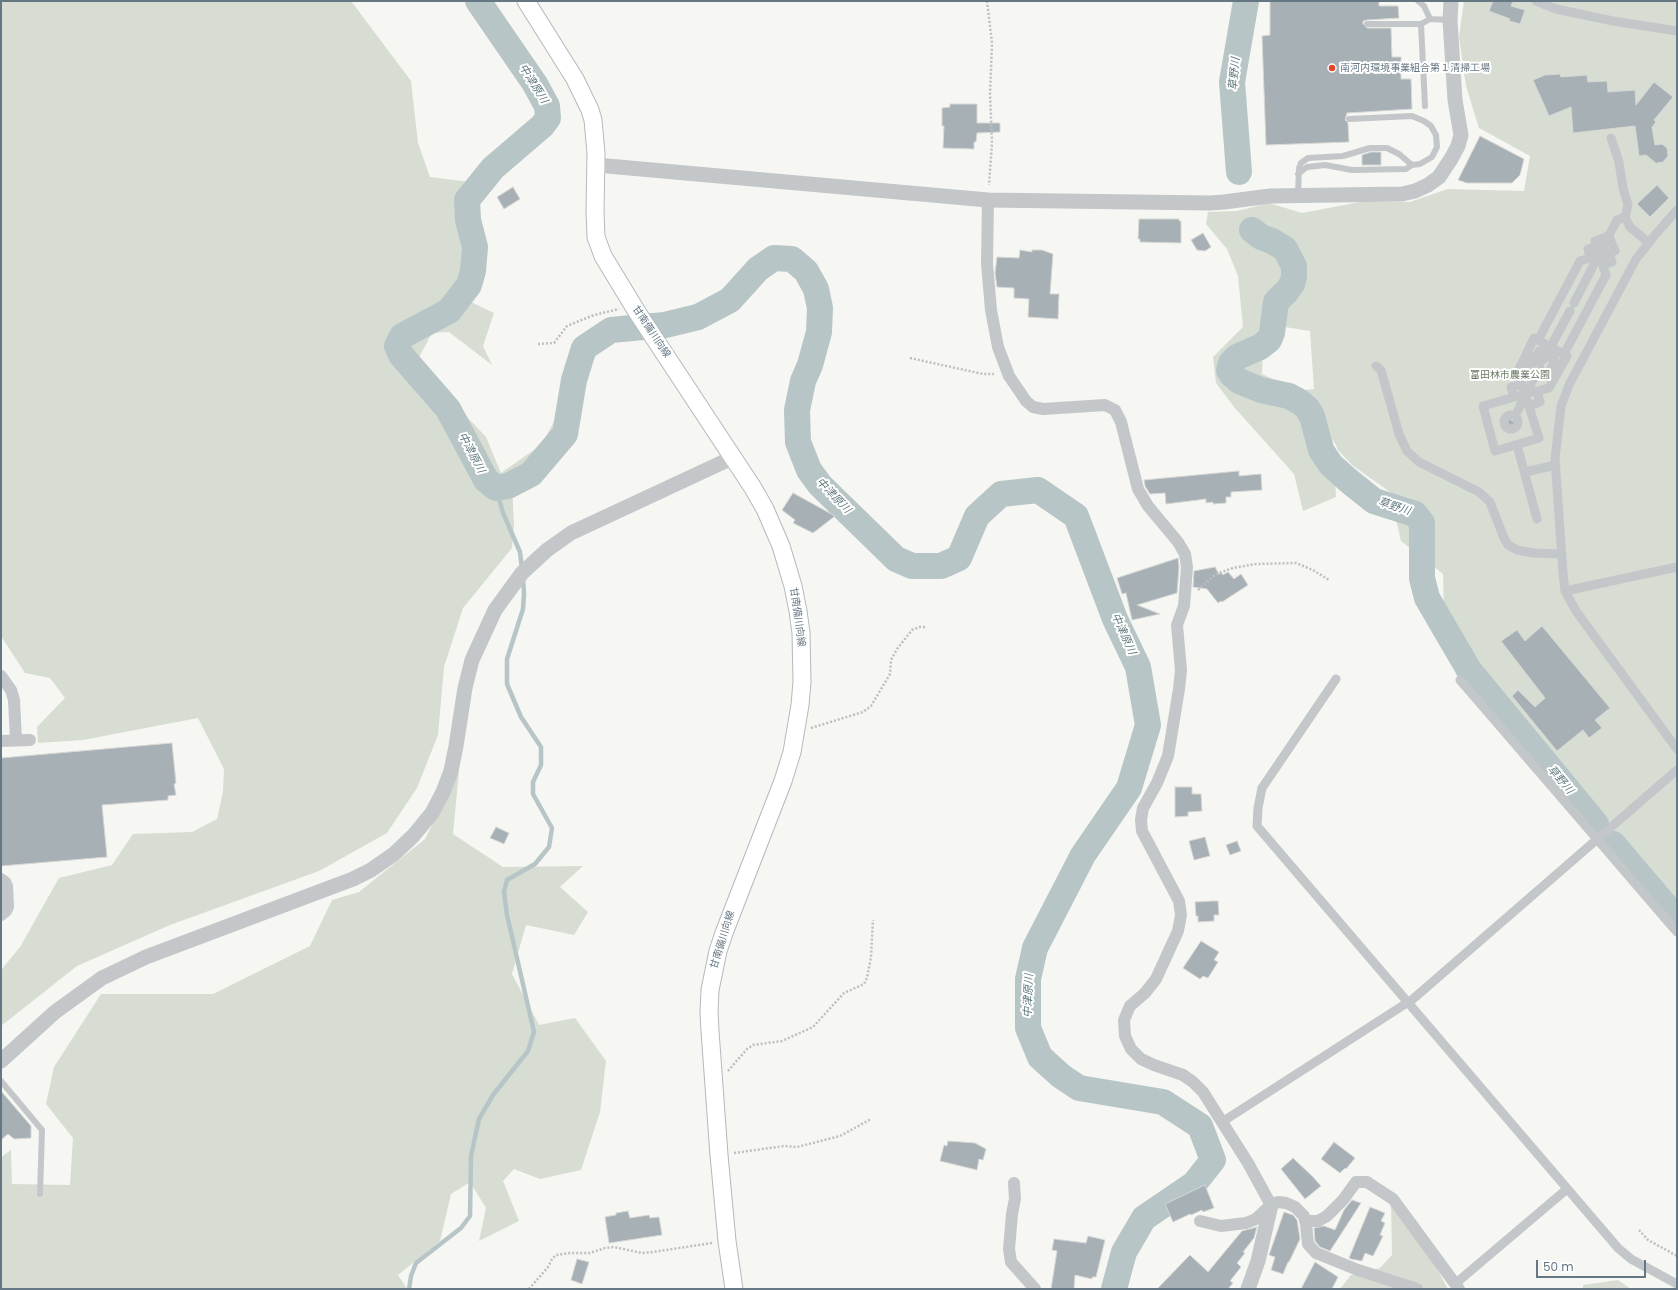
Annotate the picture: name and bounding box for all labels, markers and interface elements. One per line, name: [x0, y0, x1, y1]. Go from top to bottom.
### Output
water label: 草野川: [1227, 57, 1243, 91]
water label: 中津原川: [516, 62, 550, 106]
place label: 南河内環境事業組合第１清掃工場: [1340, 62, 1490, 74]
marker: 南河内環境事業組合第１清掃工場: [1327, 63, 1337, 73]
street label: 甘南備川向線: [629, 304, 673, 360]
park label: 富田林市農業公園: [1470, 369, 1550, 381]
water label: 中津原川: [455, 430, 487, 476]
water label: 中津原川: [813, 476, 853, 516]
water label: 草野川: [1376, 496, 1412, 518]
street label: 甘南備川向線: [787, 586, 807, 648]
water label: 中津原川: [1108, 611, 1138, 657]
water label: 草野川: [1544, 763, 1576, 797]
street label: 甘南備川向線: [708, 910, 738, 970]
water label: 中津原川: [1022, 974, 1036, 1018]
scale bar: [1538, 1252, 1648, 1278]
text: 50 m: [1543, 1258, 1574, 1275]

